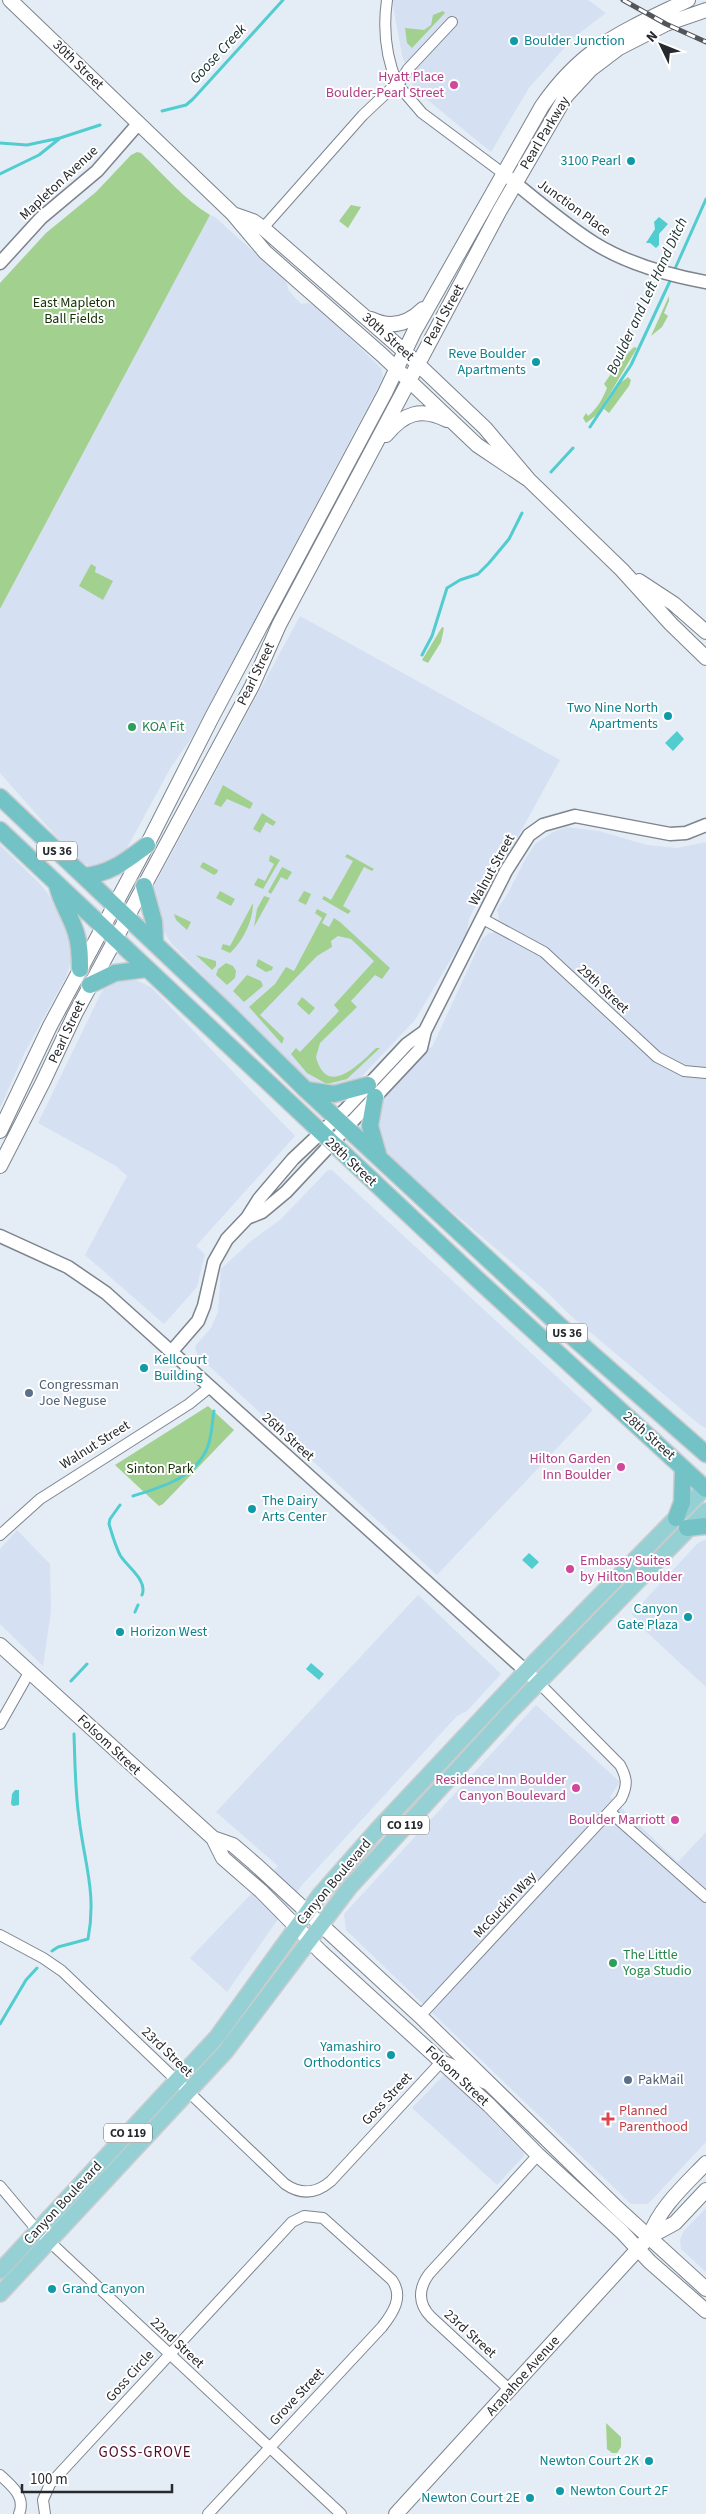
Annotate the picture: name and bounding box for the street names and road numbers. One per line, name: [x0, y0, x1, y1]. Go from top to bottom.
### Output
street label: 30th Street: [48, 36, 108, 95]
street label: Pearl Parkway: [515, 92, 575, 173]
street label: Mapleton Avenue: [15, 141, 103, 225]
street label: Junction Place: [533, 175, 615, 241]
street label: Pearl Street: [419, 280, 469, 349]
street label: 30th Street: [357, 308, 419, 366]
street label: Pearl Street: [232, 639, 280, 709]
street label: Walnut Street: [464, 830, 520, 910]
road number: US 36: [37, 841, 77, 860]
street label: 29th Street: [573, 960, 633, 1018]
street label: Pearl Street: [44, 997, 90, 1067]
street label: 28th Street: [321, 1133, 381, 1191]
road number: US 36: [547, 1324, 587, 1342]
street label: 28th Street: [618, 1407, 680, 1465]
street label: 26th Street: [257, 1408, 319, 1466]
street label: Walnut Street: [56, 1415, 134, 1474]
street label: Folsom Street: [73, 1710, 146, 1780]
road number: CO 119: [381, 1816, 429, 1834]
street label: Canyon Boulevard: [292, 1835, 376, 1929]
street label: McGuckin Way: [469, 1867, 541, 1943]
street label: 23rd Street: [137, 2022, 197, 2082]
street label: Folsom Street: [421, 2041, 494, 2111]
street label: Goss Street: [357, 2068, 417, 2130]
road number: CO 119: [104, 2124, 152, 2142]
street label: Canyon Boulevard: [19, 2157, 107, 2249]
street label: 23rd Street: [439, 2305, 501, 2363]
street label: 22nd Street: [146, 2313, 209, 2373]
street label: Arapahoe Avenue: [481, 2331, 565, 2421]
street label: Goss Circle: [101, 2346, 159, 2406]
street label: Grove Street: [265, 2364, 329, 2430]

